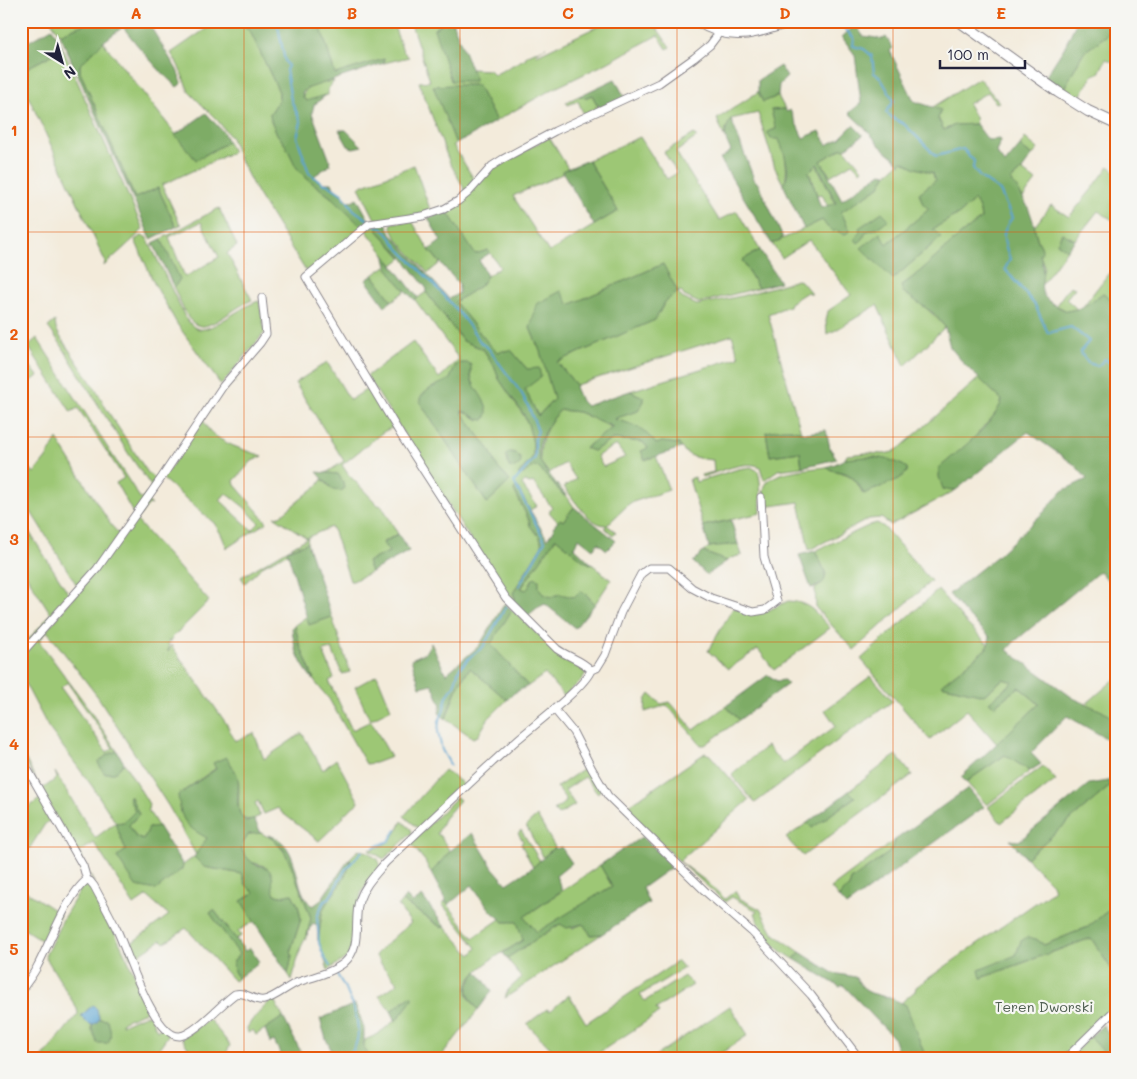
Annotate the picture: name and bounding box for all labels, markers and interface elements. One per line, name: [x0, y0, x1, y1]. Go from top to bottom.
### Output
text: A: [130, 2, 142, 23]
text: B: [347, 2, 357, 23]
text: C: [562, 2, 574, 23]
text: D: [779, 2, 791, 23]
text: E: [996, 2, 1006, 23]
north arrow: [38, 38, 88, 88]
scale bar: [940, 38, 1024, 70]
text: 100 m: [947, 44, 989, 64]
text: N: [60, 62, 80, 84]
text: 1: [10, 119, 18, 140]
text: 2: [10, 323, 19, 344]
text: 3: [9, 528, 19, 549]
text: 4: [9, 733, 19, 754]
text: 5: [9, 938, 19, 959]
park label: Teren Dworski: [995, 997, 1093, 1016]

